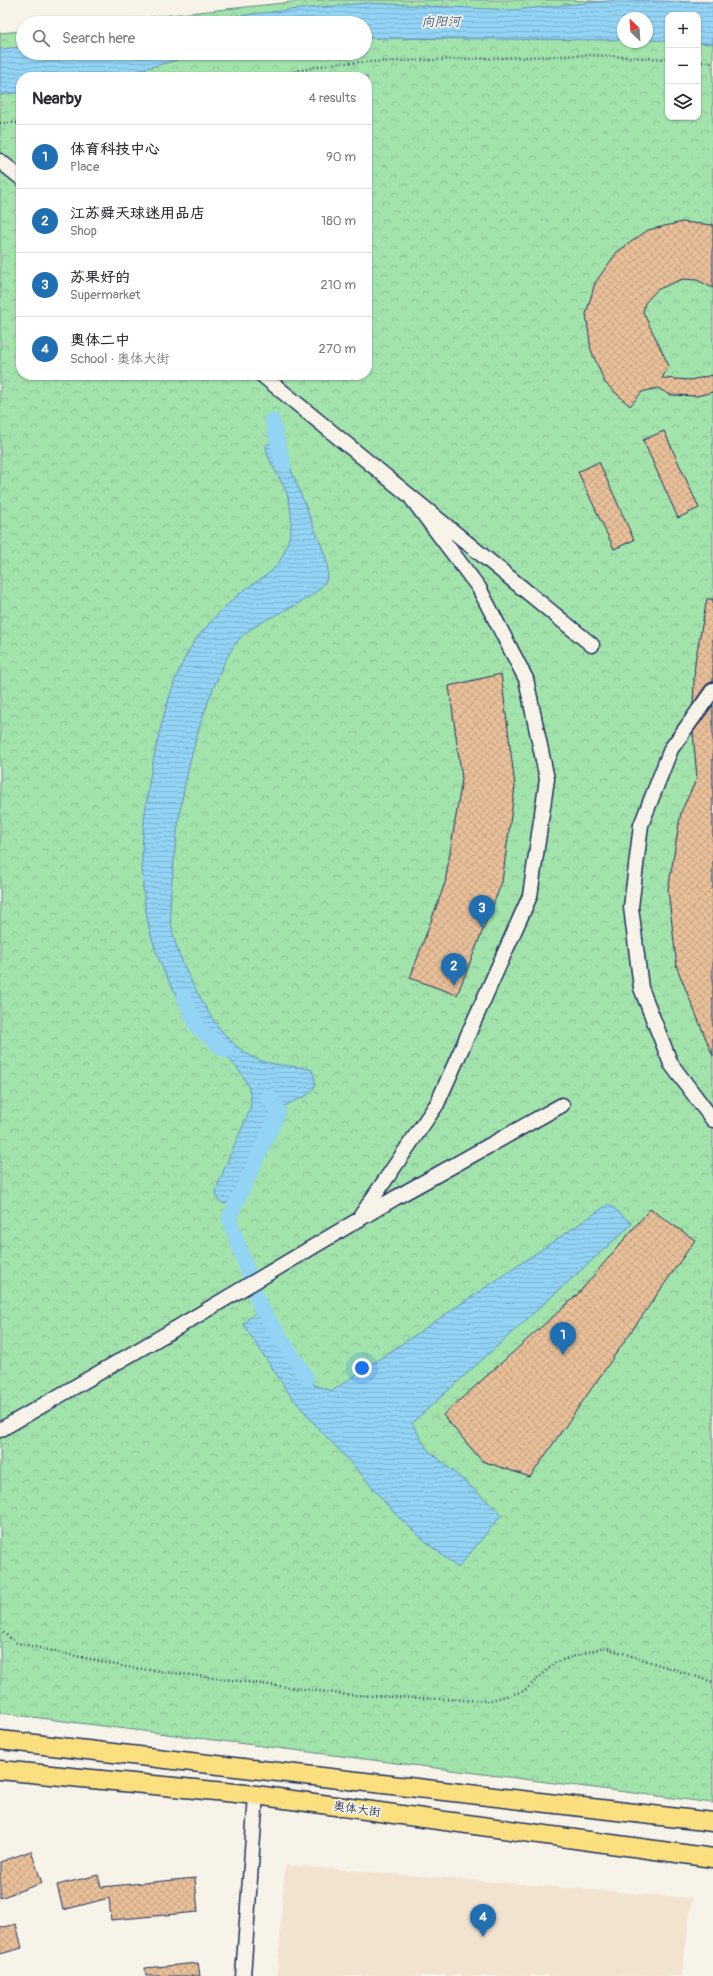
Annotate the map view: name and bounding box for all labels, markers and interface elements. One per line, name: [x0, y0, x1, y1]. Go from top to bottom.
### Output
north arrow: [617, 12, 653, 48]
map controls: [665, 12, 701, 120]
button: +: [665, 12, 701, 48]
water label: 向阳河: [421, 14, 463, 30]
search box: [16, 16, 372, 60]
icon: search: [30, 27, 52, 49]
text: Search here: [62, 29, 135, 48]
button: −: [665, 48, 701, 84]
button: layers: [665, 84, 701, 120]
text: Nearby: [32, 88, 81, 109]
text: 4 results: [309, 90, 356, 106]
text: 体育科技中心: [70, 140, 160, 159]
text: 1: [42, 149, 48, 165]
text: 90 m: [326, 149, 356, 165]
text: Place: [70, 159, 99, 175]
text: 江苏舜天球迷用品店: [70, 204, 205, 223]
text: 2: [41, 213, 49, 229]
text: 180 m: [321, 213, 356, 229]
text: Shop: [70, 223, 97, 239]
text: 苏果好的: [70, 268, 130, 287]
text: 3: [41, 277, 49, 293]
text: 210 m: [320, 277, 356, 293]
text: Supermarket: [70, 287, 141, 303]
text: 奥体二中: [70, 331, 130, 350]
text: 4: [41, 341, 49, 357]
text: 270 m: [319, 341, 356, 357]
text: School · 奥体大街: [70, 351, 169, 367]
pin: 3: [469, 895, 495, 928]
pin: 2: [441, 953, 467, 986]
pin: 1: [550, 1322, 576, 1355]
your location: [352, 1358, 372, 1378]
street label: 奥体大街: [332, 1799, 382, 1820]
pin: 4: [470, 1904, 496, 1937]

